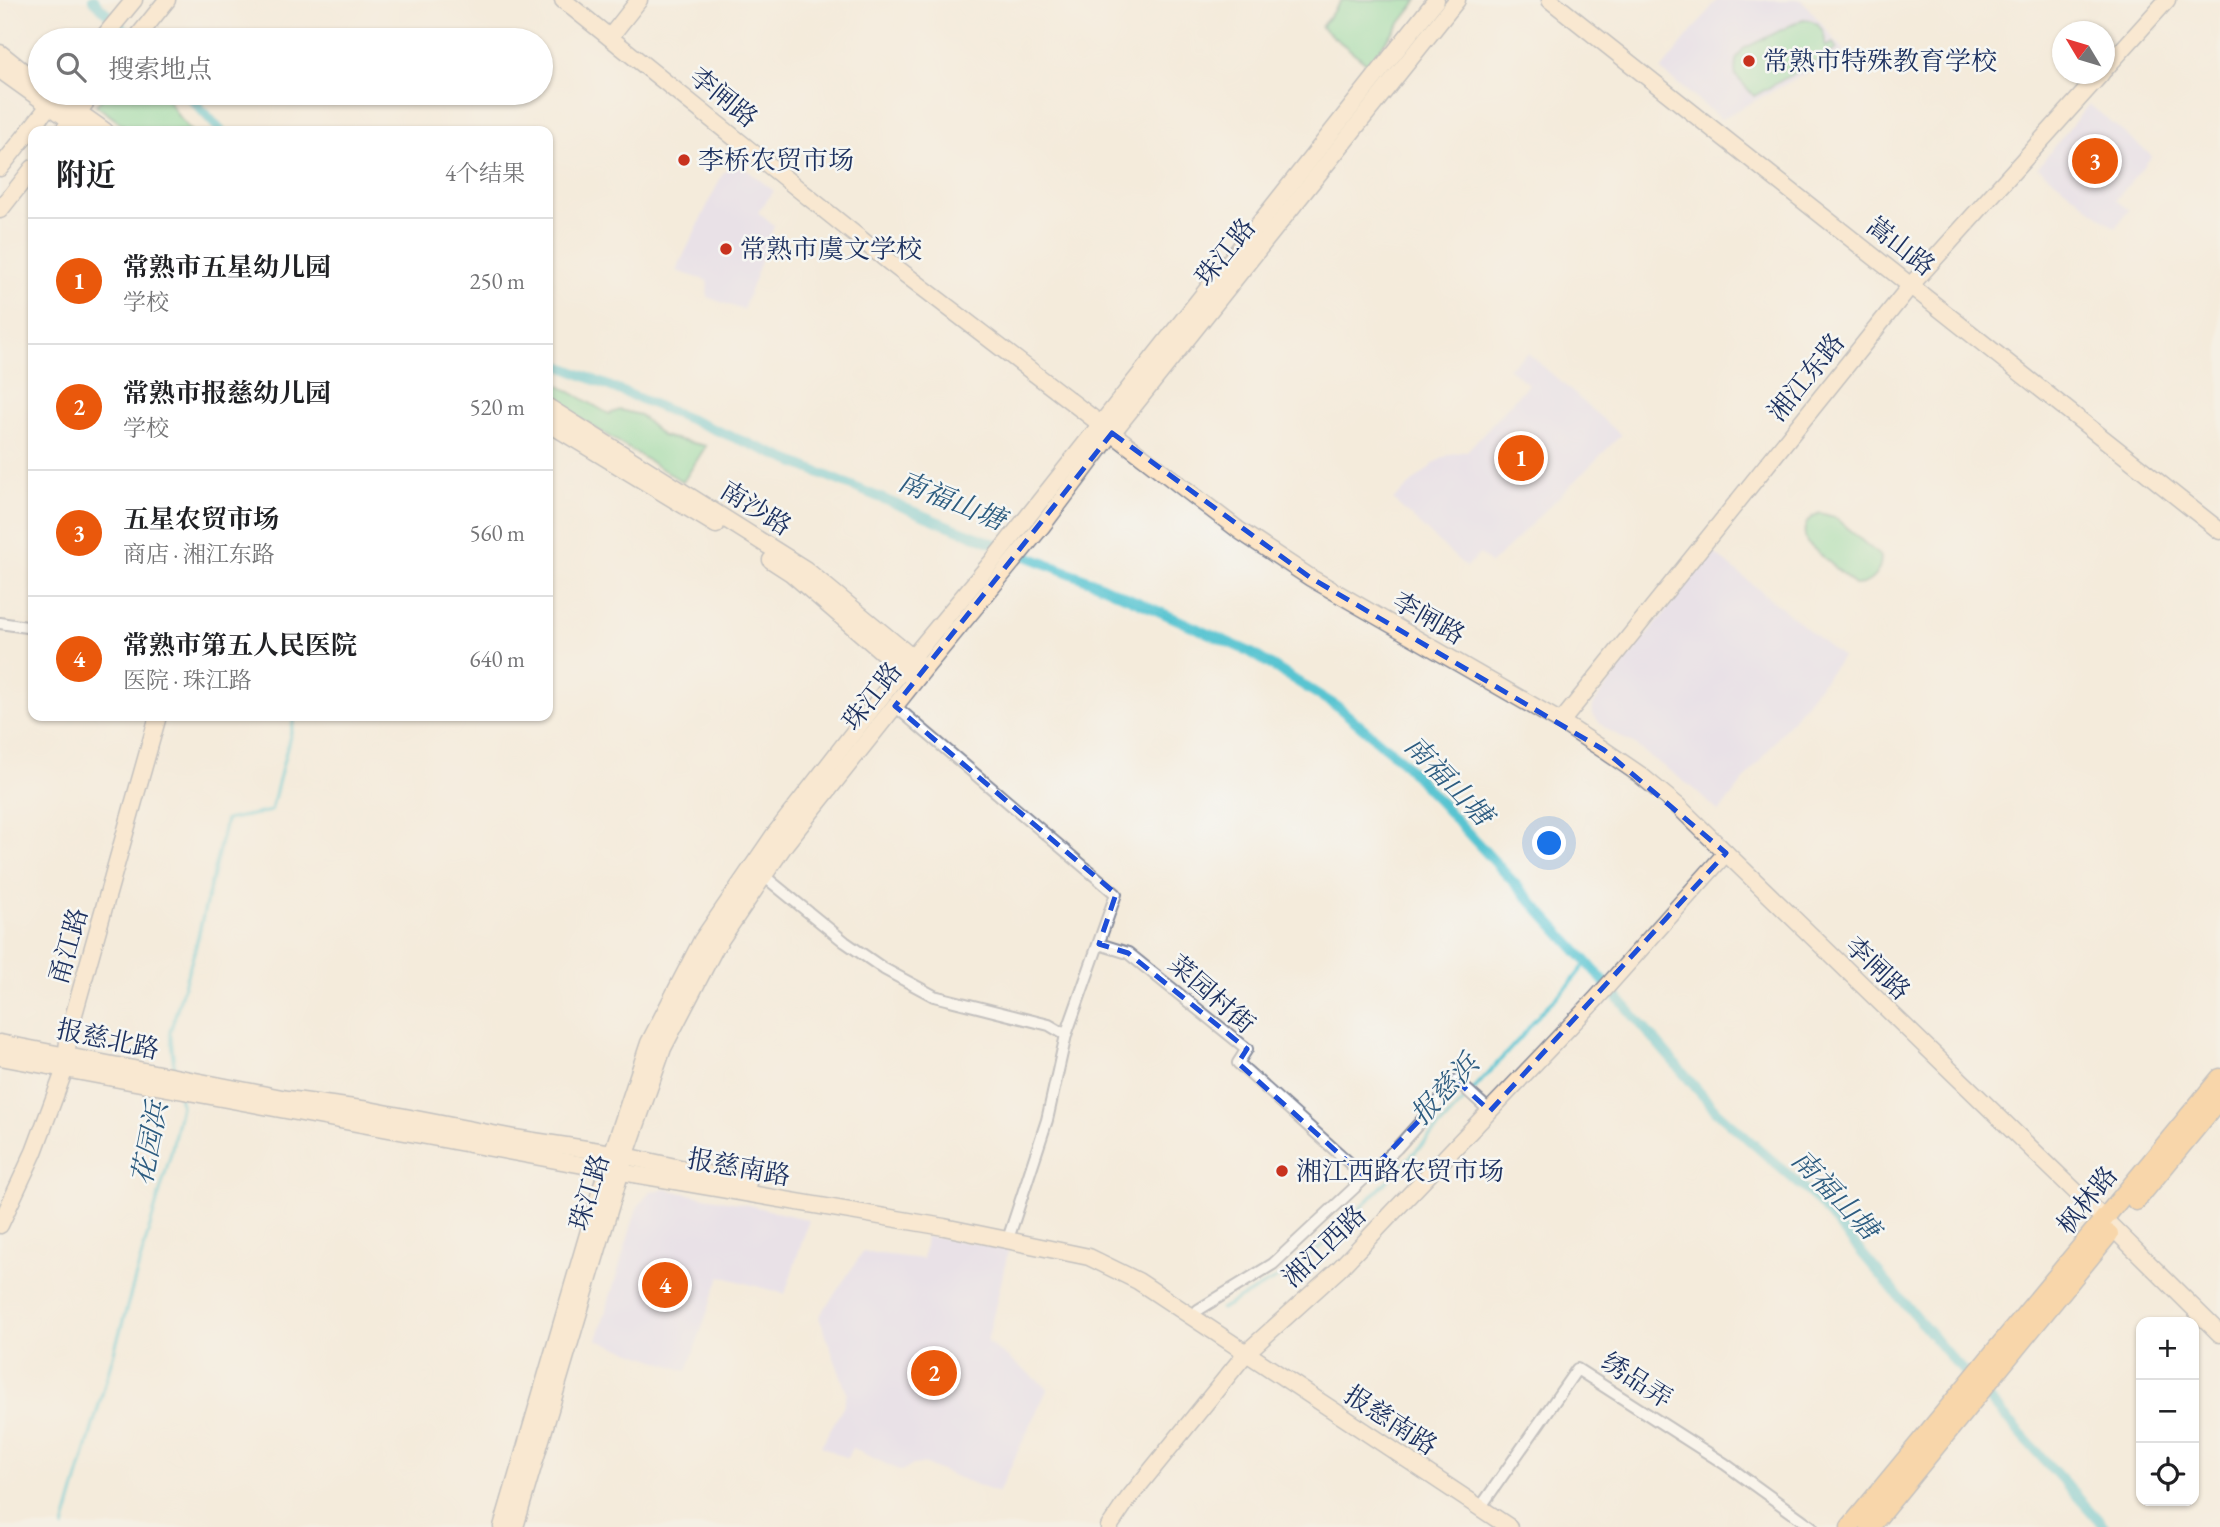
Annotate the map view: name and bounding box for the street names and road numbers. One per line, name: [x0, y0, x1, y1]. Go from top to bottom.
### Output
street label: 李闸路: [683, 59, 765, 135]
street label: 嵩山路: [1860, 209, 1942, 283]
street label: 珠江路: [1187, 211, 1263, 293]
street label: 湘江东路: [1760, 326, 1852, 428]
street label: 南沙路: [714, 473, 798, 543]
street label: 李闸路: [1387, 584, 1471, 652]
street label: 珠江路: [835, 655, 909, 737]
street label: 甬江路: [41, 904, 95, 988]
street label: 李闸路: [1838, 929, 1918, 1007]
street label: 菜园村街: [1162, 947, 1262, 1041]
street label: 报慈北路: [54, 1012, 162, 1066]
street label: 报慈南路: [685, 1141, 793, 1193]
street label: 珠江路: [561, 1150, 617, 1234]
street label: 枫林路: [2049, 1159, 2125, 1241]
street label: 湘江西路: [1275, 1198, 1373, 1294]
street label: 绣品弄: [1595, 1344, 1679, 1416]
street label: 报慈南路: [1338, 1377, 1444, 1463]

